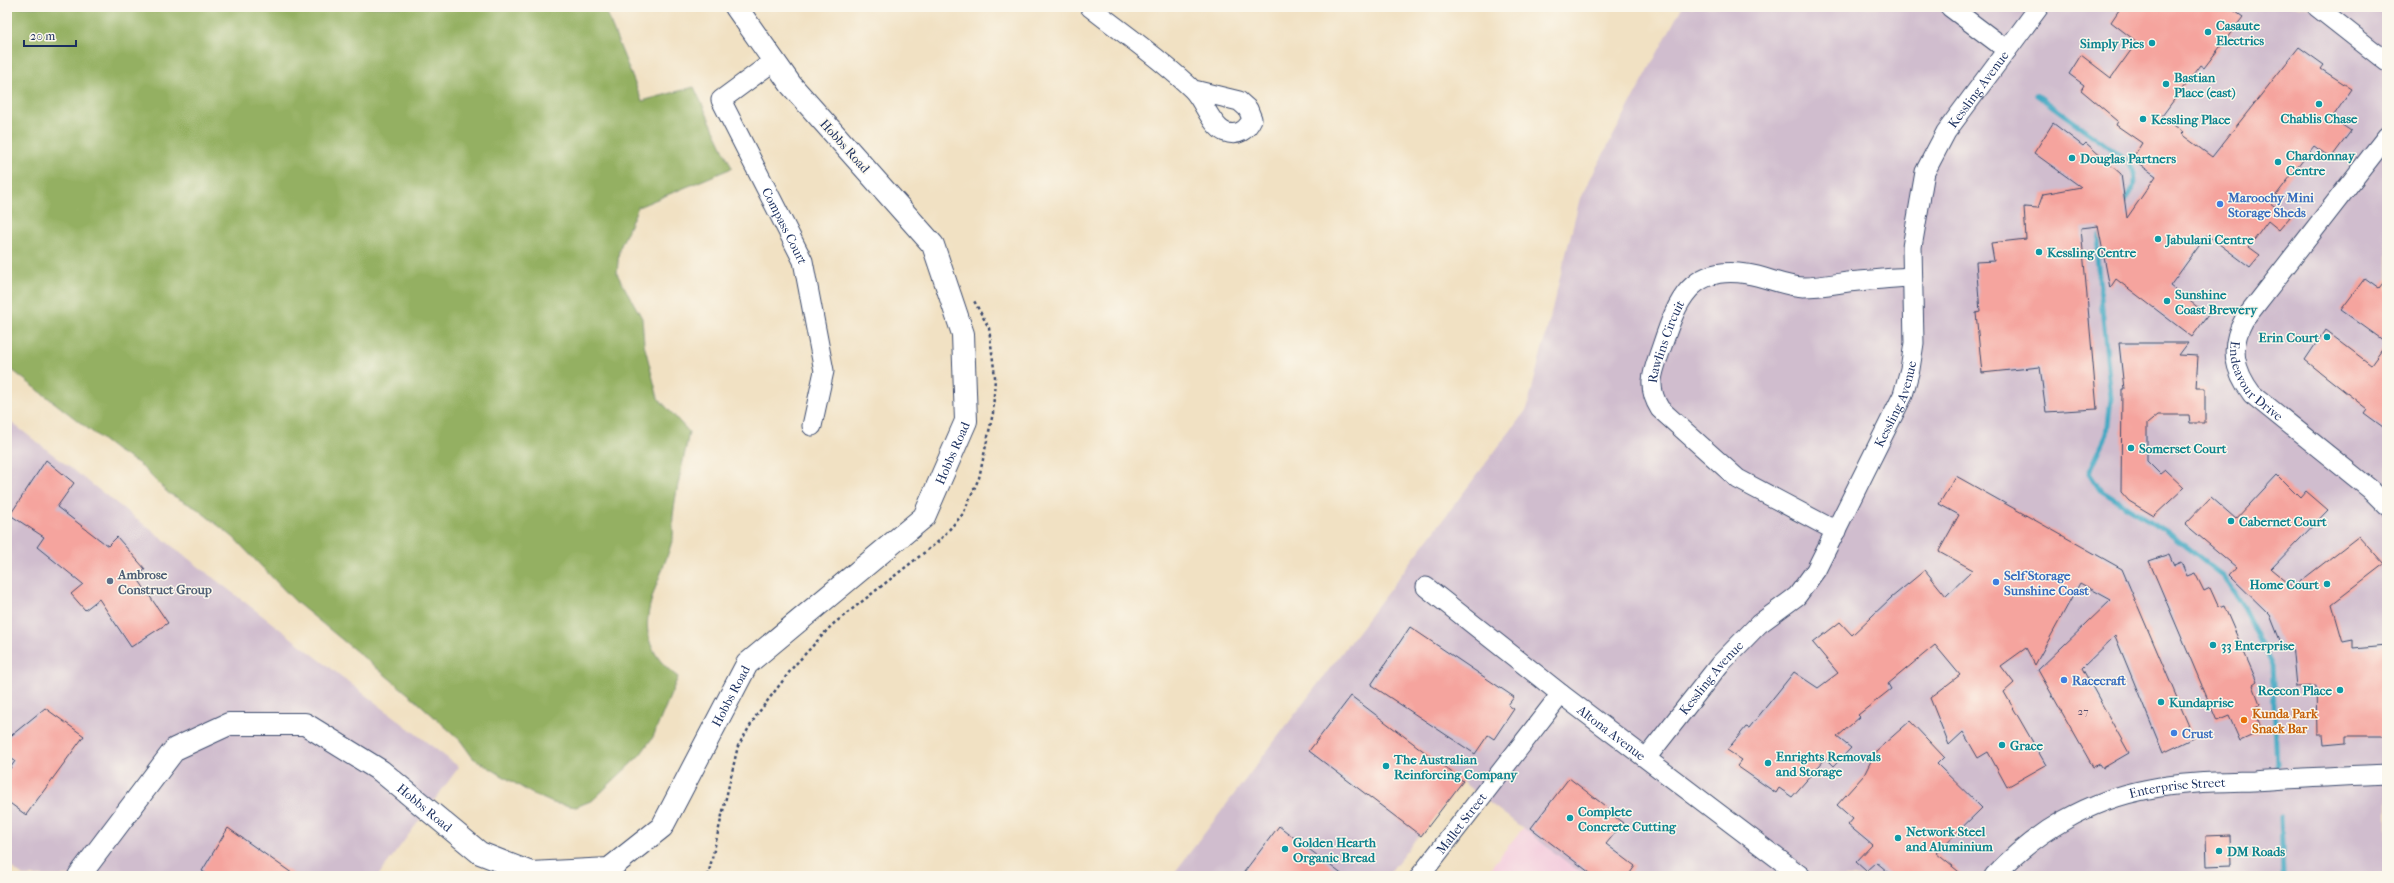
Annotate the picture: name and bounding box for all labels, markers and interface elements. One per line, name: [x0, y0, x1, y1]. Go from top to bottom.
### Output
place label: Casaute Electrics: [2216, 18, 2264, 48]
scale bar: [24, 22, 76, 48]
marker: Casaute Electrics: [2203, 27, 2213, 37]
text: 20 m: [30, 29, 55, 43]
place label: Simply Pies: [2080, 36, 2144, 52]
marker: Simply Pies: [2147, 38, 2157, 48]
street label: Kessling Avenue: [1944, 47, 2012, 130]
place label: Bastian Place (east): [2174, 70, 2236, 100]
marker: Bastian Place (east): [2161, 79, 2171, 89]
marker: Chablis Chase: [2314, 99, 2324, 109]
place label: Chablis Chase: [2280, 111, 2358, 126]
place label: Kessling Place: [2151, 112, 2231, 128]
marker: Kessling Place: [2138, 114, 2148, 124]
street label: Hobbs Road: [817, 116, 874, 177]
place label: Chardonnay Centre: [2286, 148, 2356, 178]
place label: Douglas Partners: [2080, 151, 2176, 167]
marker: Douglas Partners: [2067, 153, 2077, 163]
marker: Chardonnay Centre: [2273, 157, 2283, 167]
street label: Compass Court: [759, 185, 811, 265]
place label: Maroochy Mini Storage Sheds: [2227, 190, 2314, 221]
marker: Maroochy Mini Storage Sheds: [2215, 199, 2225, 209]
place label: Jabulani Centre: [2164, 232, 2254, 248]
marker: Jabulani Centre: [2153, 234, 2163, 244]
place label: Kessling Centre: [2047, 245, 2137, 261]
marker: Kessling Centre: [2034, 247, 2044, 257]
place label: Sunshine Coast Brewery: [2175, 287, 2258, 318]
marker: Sunshine Coast Brewery: [2162, 296, 2172, 306]
street label: Rawlins Circuit: [1644, 297, 1687, 384]
place label: Erin Court: [2259, 330, 2319, 345]
marker: Erin Court: [2322, 332, 2332, 342]
street label: Endeavour Drive: [2228, 340, 2287, 424]
street label: Kessling Avenue: [1871, 359, 1919, 449]
street label: Hobbs Road: [932, 418, 973, 487]
place label: Somerset Court: [2139, 441, 2227, 456]
marker: Somerset Court: [2126, 443, 2136, 453]
place label: Cabernet Court: [2239, 514, 2327, 529]
marker: Cabernet Court: [2226, 516, 2236, 526]
place label: Ambrose Construct Group: [117, 567, 212, 598]
place label: Self Storage Sunshine Coast: [2004, 568, 2089, 598]
marker: Ambrose Construct Group: [105, 576, 115, 586]
marker: Self Storage Sunshine Coast: [1991, 577, 2001, 587]
place label: Home Court: [2250, 577, 2319, 592]
marker: Home Court: [2322, 579, 2332, 589]
street label: Kessling Avenue: [1676, 637, 1747, 718]
place label: 33 Enterprise: [2221, 638, 2295, 654]
marker: 33 Enterprise: [2208, 640, 2218, 650]
street label: Hobbs Road: [708, 662, 753, 729]
place label: Racecraft: [2072, 673, 2126, 688]
marker: Racecraft: [2059, 675, 2069, 685]
place label: Reecon Place: [2258, 683, 2333, 698]
marker: Reecon Place: [2335, 685, 2345, 695]
place label: Kundaprise: [2169, 695, 2234, 711]
marker: Kundaprise: [2156, 697, 2166, 707]
street label: Altona Avenue: [1574, 701, 1649, 763]
house number: 27: [2078, 705, 2088, 718]
place label: Kunda Park Snack Bar: [2252, 706, 2319, 736]
marker: Kunda Park Snack Bar: [2239, 715, 2249, 725]
place label: Crust: [2182, 726, 2213, 741]
marker: Crust: [2169, 728, 2179, 738]
place label: Grace: [2010, 738, 2043, 753]
marker: Grace: [1997, 740, 2007, 750]
place label: Enrights Removals and Storage: [1776, 749, 1881, 780]
place label: The Australian Reinforcing Company: [1393, 752, 1518, 783]
marker: Enrights Removals and Storage: [1763, 758, 1773, 768]
marker: The Australian Reinforcing Company: [1381, 761, 1391, 771]
street label: Enterprise Street: [2127, 774, 2226, 801]
street label: Hobbs Road: [394, 780, 456, 835]
street label: Mallet Street: [1433, 789, 1490, 857]
place label: Complete Concrete Cutting: [1578, 804, 1677, 835]
marker: Complete Concrete Cutting: [1565, 813, 1575, 823]
place label: Network Steel and Aluminium: [1906, 824, 1993, 854]
marker: Network Steel and Aluminium: [1893, 833, 1903, 843]
place label: Golden Hearth Organic Bread: [1293, 835, 1377, 866]
marker: Golden Hearth Organic Bread: [1280, 844, 1290, 854]
place label: DM Roads: [2227, 844, 2285, 859]
marker: DM Roads: [2214, 846, 2224, 856]

